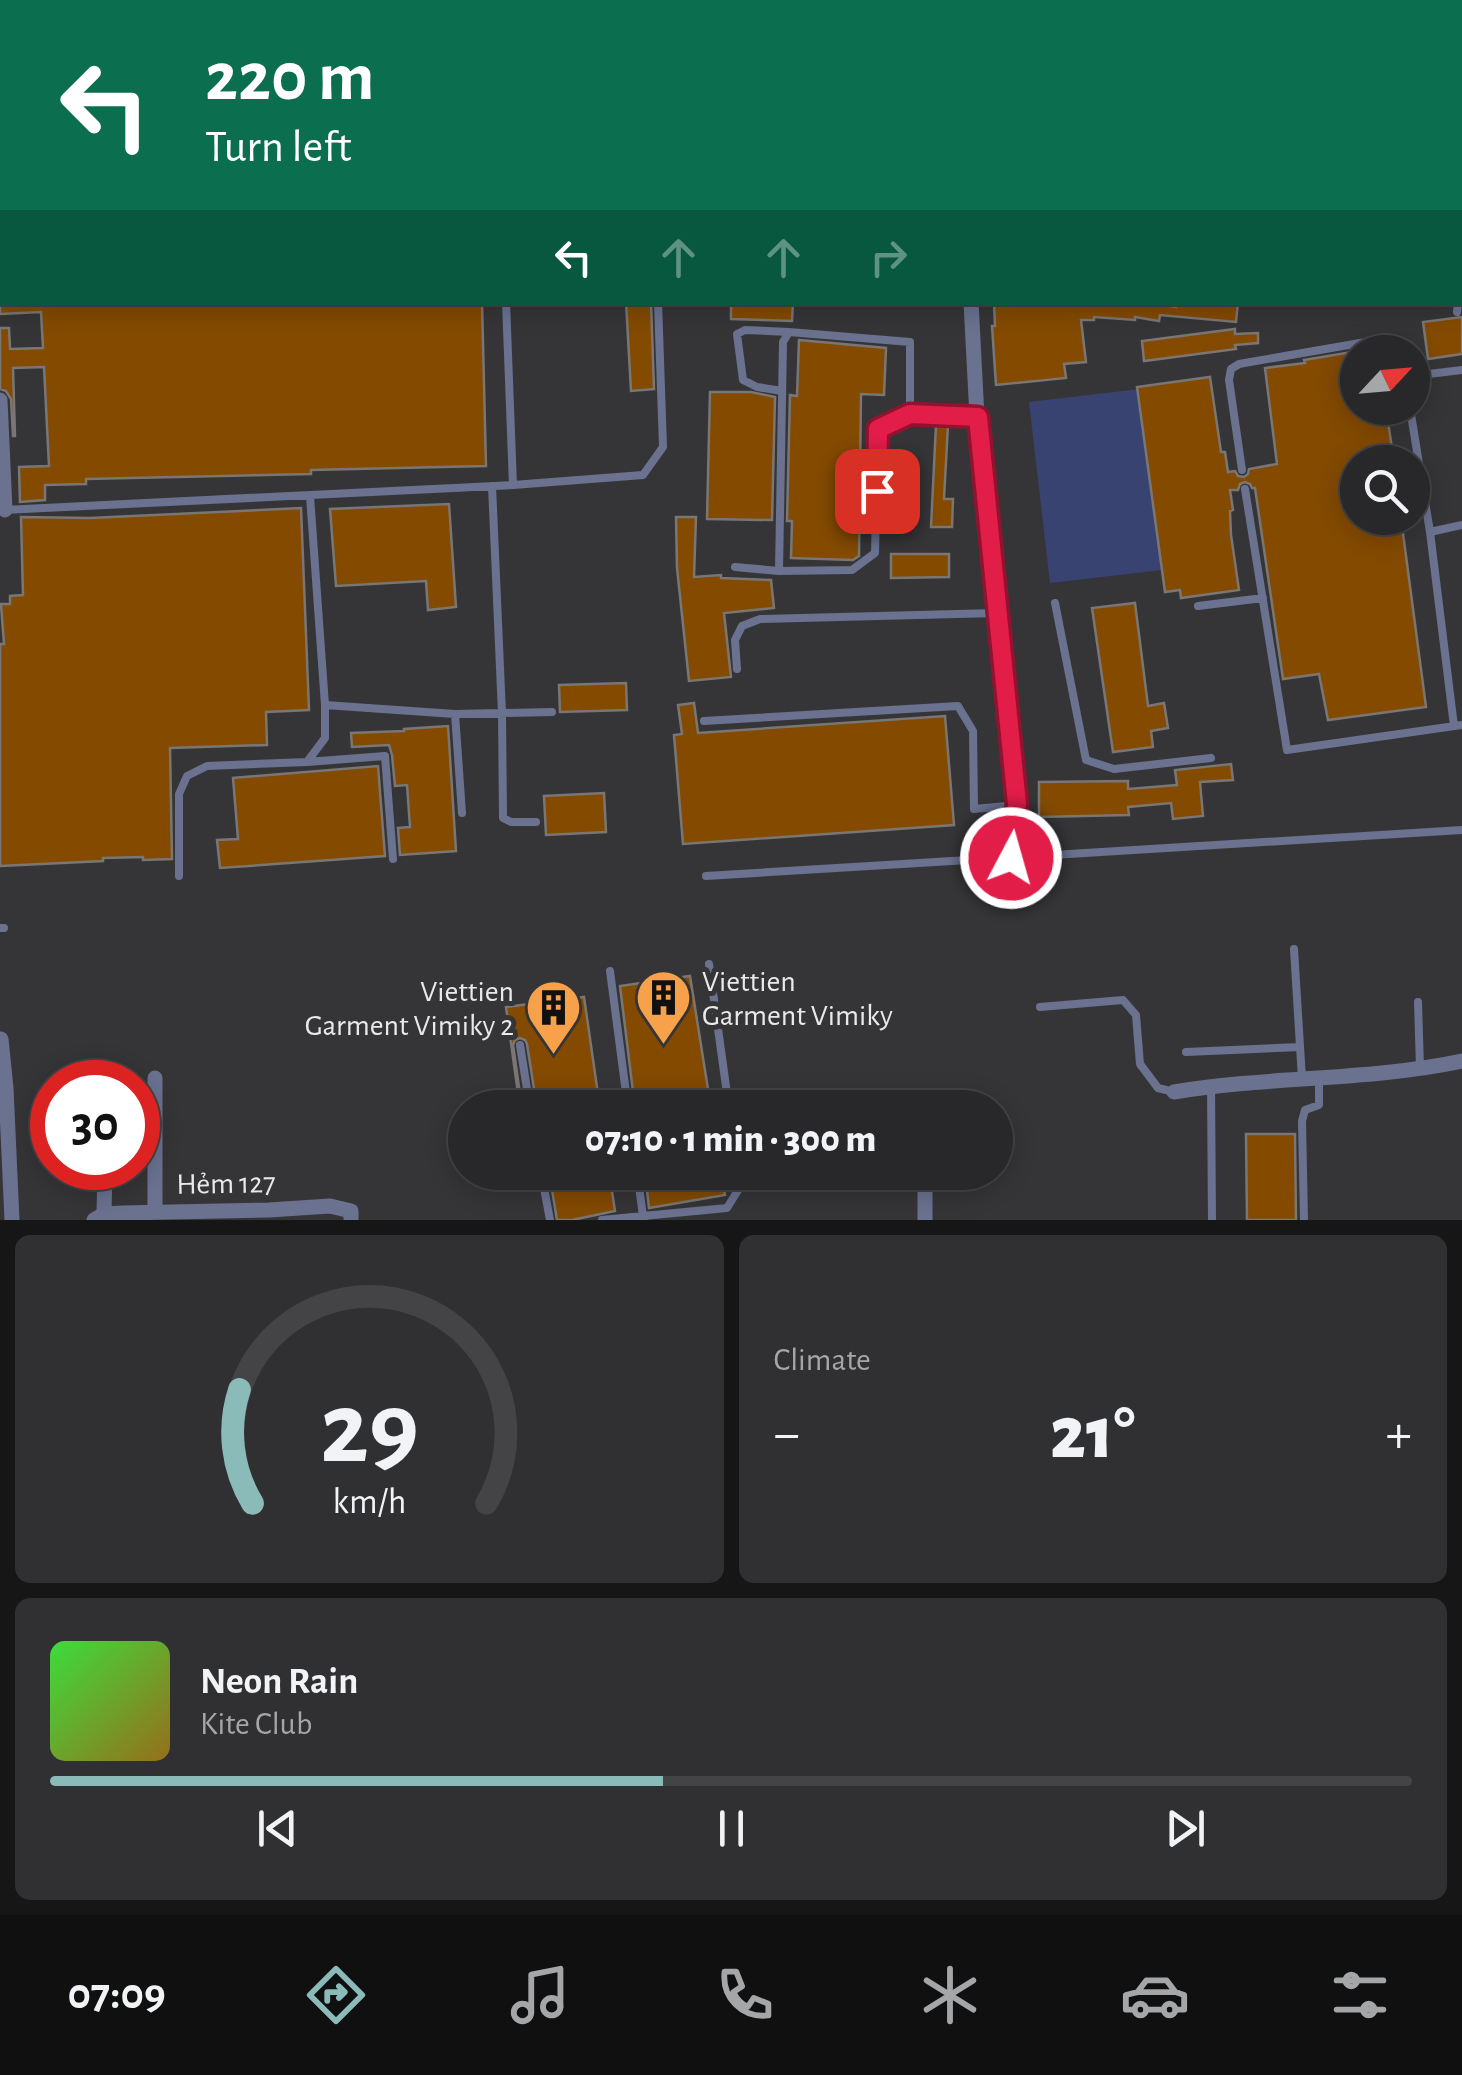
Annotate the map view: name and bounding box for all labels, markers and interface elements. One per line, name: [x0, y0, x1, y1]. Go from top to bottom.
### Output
icon: left: [40, 40, 170, 170]
text: 220 m: [205, 43, 374, 113]
text: Turn left: [205, 125, 352, 170]
icon: left: [546, 230, 601, 285]
icon: ahead: [651, 230, 706, 285]
icon: ahead: [756, 230, 811, 285]
icon: right: [861, 230, 916, 285]
north arrow: [1340, 335, 1430, 425]
map controls: [1340, 335, 1430, 535]
button: search: [1340, 445, 1430, 535]
pin: [835, 449, 920, 534]
icon: arrive: [850, 464, 905, 519]
position arrow: [959, 806, 1063, 910]
place label: Viettien Garment Vimiky: [702, 967, 893, 1031]
building icon: Viettien Garment Vimiky: [633, 968, 693, 1047]
place label: Viettien Garment Vimiky 2: [305, 977, 514, 1041]
building icon: Viettien Garment Vimiky 2: [523, 978, 583, 1057]
speed limit sign: 30: [30, 1060, 160, 1190]
text: 07:10 · 1 min · 300 m: [585, 1121, 876, 1159]
street label: Hẻm 127: [176, 1168, 276, 1200]
text: Climate: [774, 1344, 871, 1376]
text: 29: [320, 1378, 419, 1482]
text: 21°: [1050, 1397, 1135, 1472]
text: −: [774, 1407, 800, 1462]
text: +: [1386, 1407, 1412, 1462]
text: km/h: [332, 1484, 406, 1520]
text: Neon Rain: [200, 1663, 358, 1701]
text: Kite Club: [200, 1708, 312, 1740]
icon: previous: [250, 1801, 305, 1856]
icon: pause: [704, 1801, 759, 1856]
icon: next: [1158, 1801, 1213, 1856]
icon: directions: [301, 1960, 371, 2030]
icon: music: [505, 1960, 575, 2030]
icon: phone: [710, 1960, 780, 2030]
icon: climate: [915, 1960, 985, 2030]
icon: car: [1120, 1960, 1190, 2030]
icon: filters: [1325, 1960, 1395, 2030]
text: 07:09: [67, 1972, 166, 2017]

